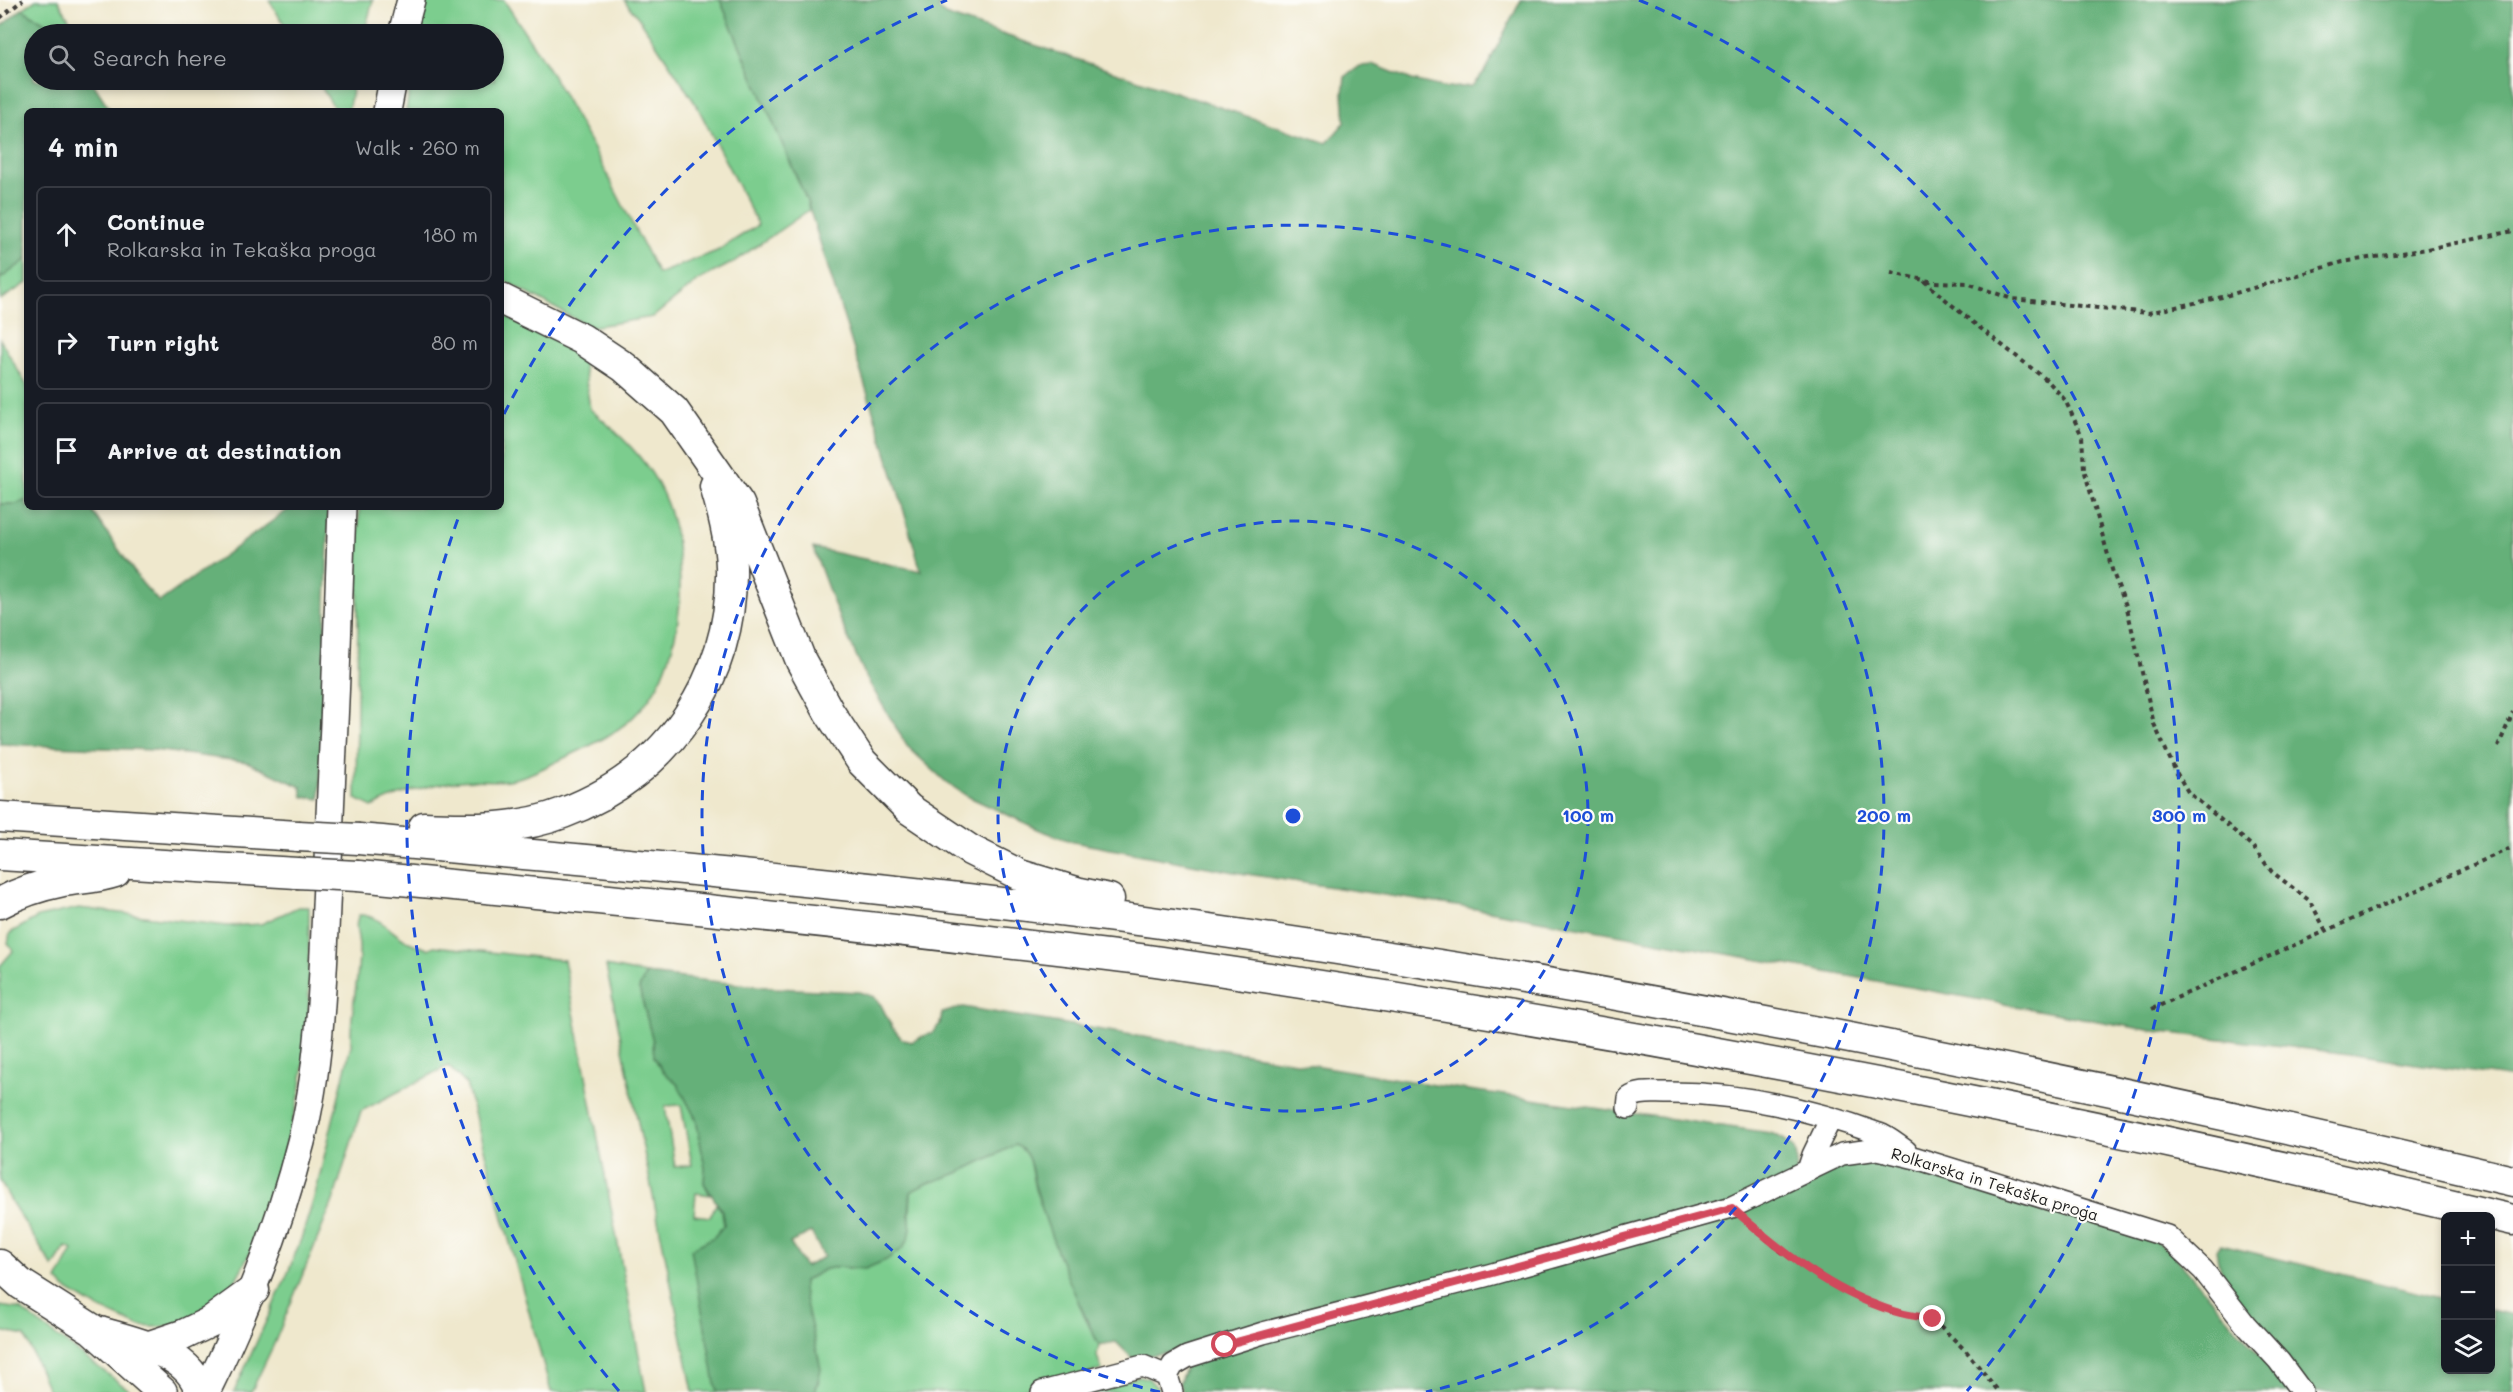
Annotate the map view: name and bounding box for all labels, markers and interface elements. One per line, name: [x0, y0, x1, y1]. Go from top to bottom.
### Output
search box: [24, 24, 504, 90]
icon: search: [45, 41, 78, 74]
text: Search here: [93, 43, 227, 72]
text: 4 min: [48, 130, 118, 164]
text: Walk · 260 m: [355, 134, 480, 160]
text: Continue: [107, 207, 205, 236]
icon: ahead: [50, 218, 83, 251]
text: 180 m: [422, 221, 478, 247]
text: Rolkarska in Tekaška proga: [107, 236, 377, 262]
icon: right: [50, 326, 83, 359]
text: Turn right: [107, 328, 219, 357]
text: 80 m: [431, 329, 478, 355]
icon: arrive: [50, 434, 83, 467]
text: Arrive at destination: [107, 436, 342, 465]
text: 100 m: [1562, 803, 1614, 827]
text: 200 m: [1857, 803, 1911, 827]
text: 300 m: [2152, 803, 2206, 827]
centre of rings: [1283, 806, 1303, 826]
street label: Rolkarska in Tekaška proga: [1889, 1142, 2101, 1225]
map controls: [2441, 1212, 2495, 1374]
button: +: [2441, 1212, 2495, 1266]
button: −: [2441, 1266, 2495, 1320]
route end: [1919, 1305, 1945, 1331]
button: layers: [2441, 1320, 2495, 1374]
route start: [1211, 1331, 1237, 1357]

